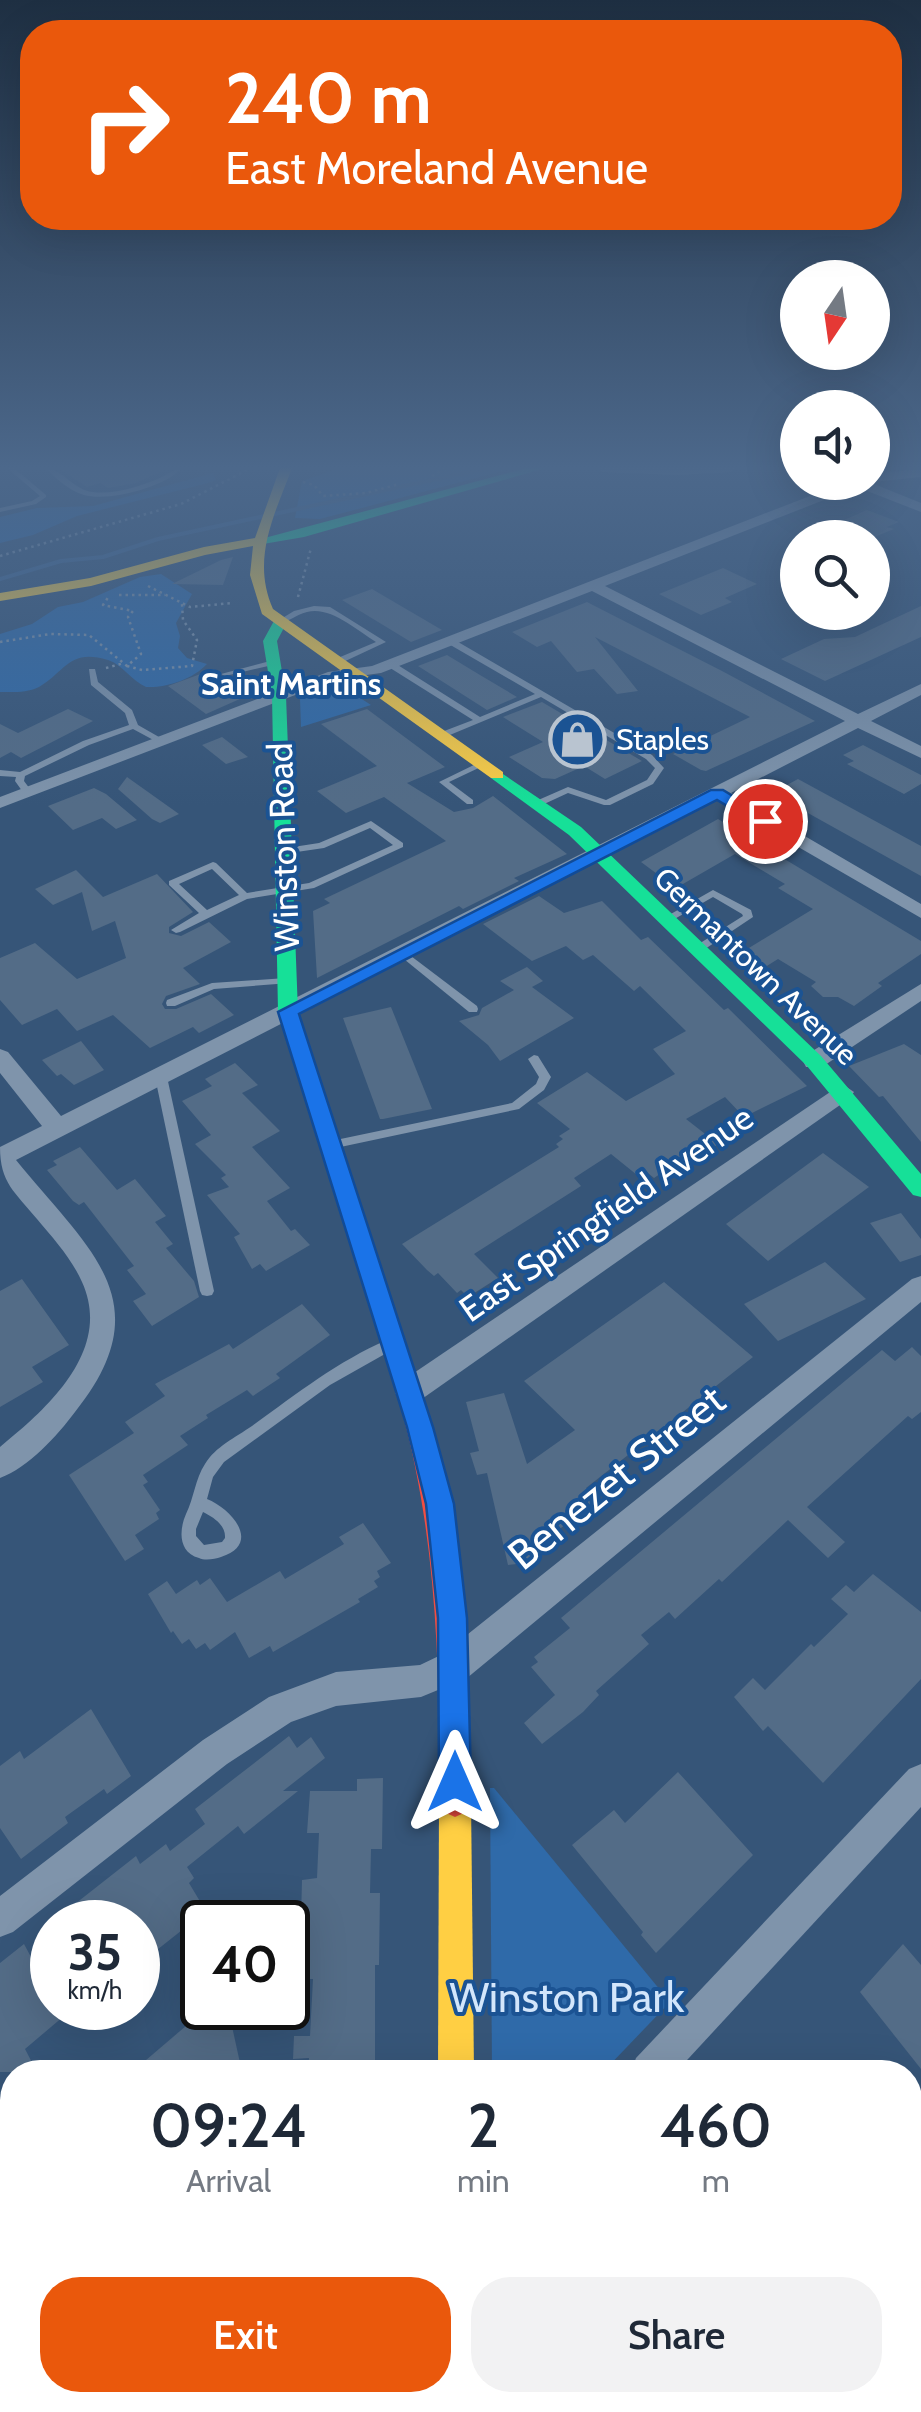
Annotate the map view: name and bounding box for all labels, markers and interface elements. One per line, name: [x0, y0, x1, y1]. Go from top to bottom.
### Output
text: 240 m: [225, 55, 432, 141]
icon: right: [60, 60, 190, 190]
text: East Moreland Avenue: [225, 141, 648, 195]
north arrow: [780, 260, 890, 370]
map controls: [780, 260, 890, 630]
button: sound: [780, 390, 890, 500]
button: search: [780, 520, 890, 630]
district label: Saint Martins: [201, 664, 381, 703]
shop icon: Staples: [547, 709, 607, 769]
place label: Staples: [616, 721, 709, 758]
street label: Winston Road: [258, 742, 308, 952]
pin: [723, 779, 808, 864]
icon: arrive: [738, 794, 793, 849]
street label: Germantown Avenue: [646, 859, 866, 1073]
street label: East Springfield Avenue: [451, 1095, 761, 1331]
street label: Benezet Street: [497, 1374, 735, 1580]
position arrow: [403, 1730, 507, 1834]
speed limit sign: 40: [180, 1900, 310, 2030]
text: 35: [68, 1922, 122, 1983]
park label: Winston Park: [450, 1971, 685, 2023]
text: km/h: [68, 1975, 122, 2005]
text: 09:24: [150, 2089, 307, 2162]
text: 2: [468, 2089, 499, 2162]
text: 460: [660, 2089, 772, 2162]
text: Arrival: [186, 2161, 271, 2200]
text: min: [457, 2161, 510, 2200]
text: m: [702, 2161, 730, 2200]
button: Exit: [40, 2277, 451, 2392]
button: Share: [471, 2277, 882, 2392]

